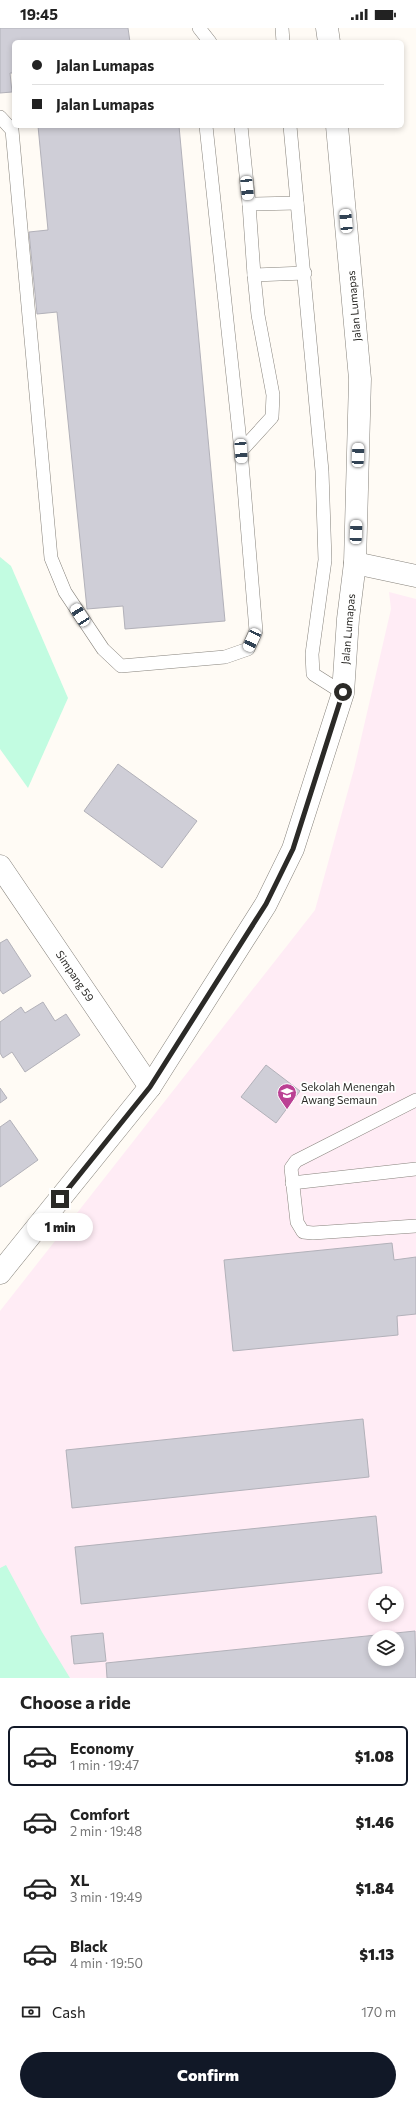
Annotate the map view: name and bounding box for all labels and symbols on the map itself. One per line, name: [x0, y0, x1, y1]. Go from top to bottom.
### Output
car: [240, 175, 254, 201]
car: [339, 209, 353, 233]
street label: Jalan Lumapas: [344, 270, 364, 342]
car: [234, 439, 248, 463]
car: [352, 443, 364, 467]
car: [350, 520, 362, 544]
street label: Jalan Lumapas: [338, 593, 358, 665]
car: [68, 602, 92, 628]
car: [241, 627, 263, 653]
route start: [334, 683, 352, 701]
street label: Simpang 59: [54, 948, 97, 1004]
place label: Sekolah Menengah Awang Semaun: [301, 1080, 395, 1106]
school or university icon: Sekolah Menengah Awang Semaun: [276, 1082, 298, 1110]
route end: [51, 1190, 69, 1208]
callout: 1 min: [27, 1213, 93, 1241]

